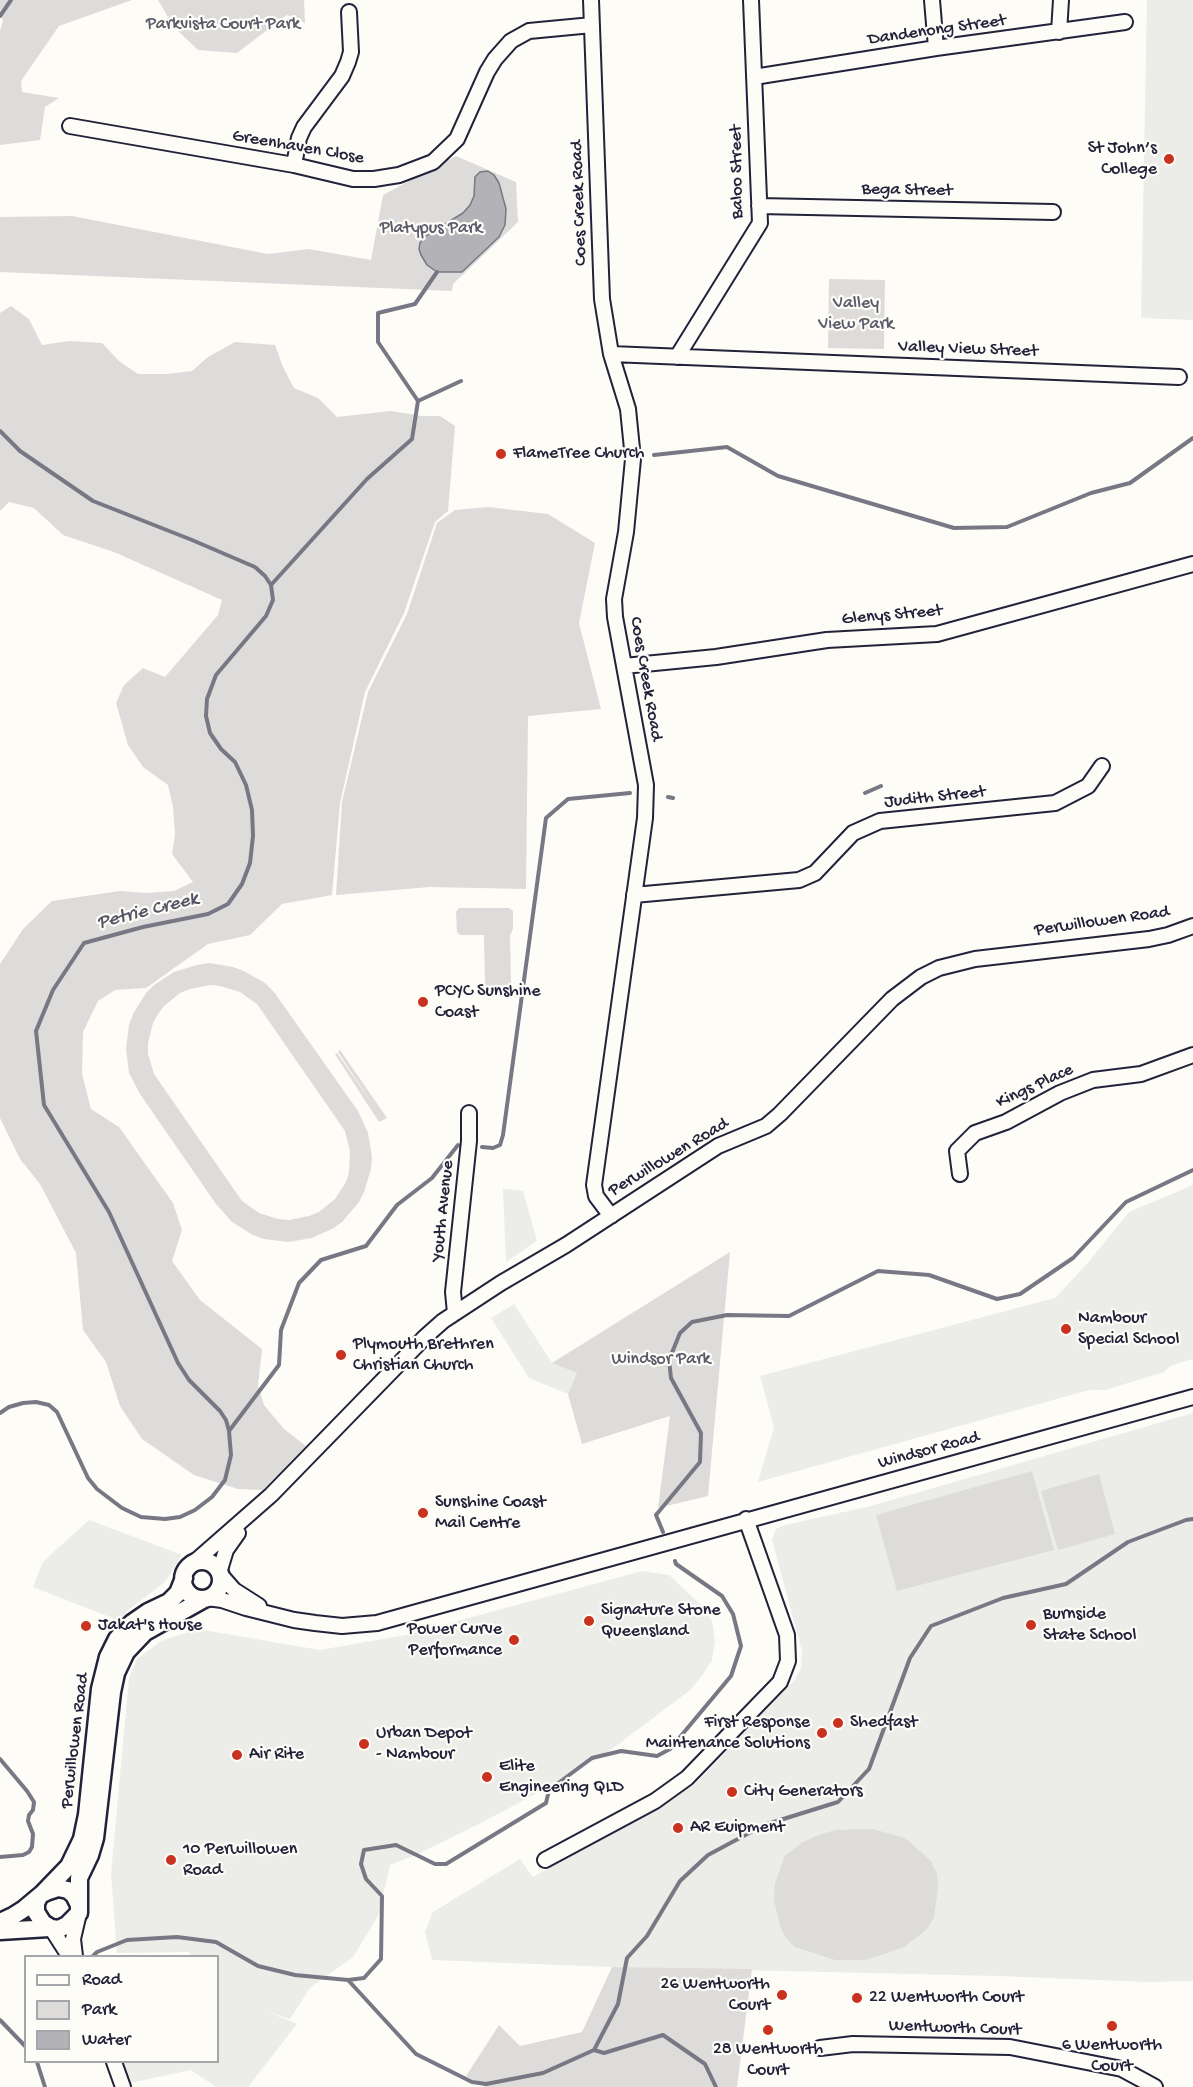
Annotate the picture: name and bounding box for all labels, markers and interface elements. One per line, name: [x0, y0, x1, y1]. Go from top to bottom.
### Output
street label: Dandenong Street: [867, 11, 1007, 51]
park label: Parkvista Court Park: [146, 14, 300, 36]
street label: Baloo Street: [726, 125, 750, 219]
street label: Greenhaven Close: [230, 126, 366, 170]
place label: St John’s College: [1088, 138, 1157, 180]
street label: Coes Creek Road: [567, 140, 593, 266]
marker: St John’s College: [1162, 152, 1176, 166]
street label: Bega Street: [861, 179, 953, 203]
park label: Platypus Park: [380, 218, 482, 240]
park label: Valley View Park: [818, 293, 894, 336]
street label: Valley View Street: [898, 337, 1038, 363]
place label: FlameTree Church: [513, 443, 644, 465]
marker: FlameTree Church: [494, 447, 508, 461]
street label: Glenys Street: [841, 601, 943, 631]
street label: Coes Creek Road: [623, 615, 667, 743]
street label: Judith Street: [883, 782, 987, 814]
water label: Petrie Creek: [95, 888, 201, 936]
street label: Perwillowen Road: [1033, 902, 1171, 942]
place label: PCYC Sunshine Coast: [435, 981, 540, 1024]
marker: PCYC Sunshine Coast: [416, 995, 430, 1009]
street label: Kings Place: [993, 1060, 1077, 1114]
street label: Perwillowen Road: [605, 1114, 733, 1202]
street label: Youth Avenue: [428, 1159, 460, 1263]
place label: Nambour Special School: [1078, 1308, 1180, 1350]
marker: Nambour Special School: [1059, 1322, 1073, 1336]
place label: Plymouth Brethren Christian Church: [353, 1334, 494, 1376]
marker: Plymouth Brethren Christian Church: [334, 1348, 348, 1362]
park label: Windsor Park: [611, 1349, 711, 1371]
street label: Windsor Road: [876, 1427, 982, 1475]
place label: Sunshine Coast Mail Centre: [435, 1492, 546, 1534]
marker: Sunshine Coast Mail Centre: [416, 1506, 430, 1520]
place label: Signature Stone Queensland: [601, 1600, 721, 1642]
place label: Burnside State School: [1043, 1604, 1136, 1646]
marker: Signature Stone Queensland: [582, 1614, 596, 1628]
place label: Jakat's House: [98, 1615, 202, 1637]
marker: Burnside State School: [1024, 1618, 1038, 1632]
marker: Jakat's House: [79, 1619, 93, 1633]
place label: Power Curve Performance: [407, 1619, 502, 1662]
marker: Power Curve Performance: [507, 1633, 521, 1647]
street label: Perwillowen Road: [57, 1672, 95, 1810]
place label: First Response Maintenance Solutions: [646, 1712, 810, 1754]
place label: Shedfast: [850, 1712, 917, 1734]
marker: Shedfast: [831, 1716, 845, 1730]
place label: Urban Depot - Nambour: [376, 1723, 472, 1766]
marker: First Response Maintenance Solutions: [815, 1726, 829, 1740]
marker: Urban Depot - Nambour: [357, 1737, 371, 1751]
place label: Air Rite: [249, 1744, 304, 1766]
marker: Air Rite: [230, 1748, 244, 1762]
place label: Elite Engineering QLD: [499, 1756, 624, 1798]
marker: Elite Engineering QLD: [480, 1770, 494, 1784]
place label: City Generators: [744, 1781, 863, 1803]
marker: City Generators: [725, 1785, 739, 1799]
place label: AR Euipment: [690, 1817, 785, 1839]
marker: AR Euipment: [671, 1821, 685, 1835]
place label: 10 Perwillowen Road: [183, 1839, 297, 1882]
marker: 10 Perwillowen Road: [164, 1853, 178, 1867]
legend: [24, 1955, 219, 2063]
text: Road: [82, 1970, 121, 1991]
place label: 26 Wentworth Court: [661, 1974, 770, 2016]
place label: 22 Wentworth Court: [869, 1987, 1024, 2009]
marker: 26 Wentworth Court: [775, 1988, 789, 2002]
marker: 22 Wentworth Court: [850, 1991, 864, 2005]
text: Park: [82, 2000, 116, 2021]
street label: Wentworth Court: [888, 2016, 1022, 2042]
marker: 6 Wentworth Court: [1105, 2019, 1119, 2033]
marker: 28 Wentworth Court: [761, 2023, 775, 2037]
text: Water: [82, 2030, 130, 2051]
place label: 6 Wentworth Court: [1062, 2035, 1162, 2078]
place label: 28 Wentworth Court: [713, 2039, 823, 2082]

